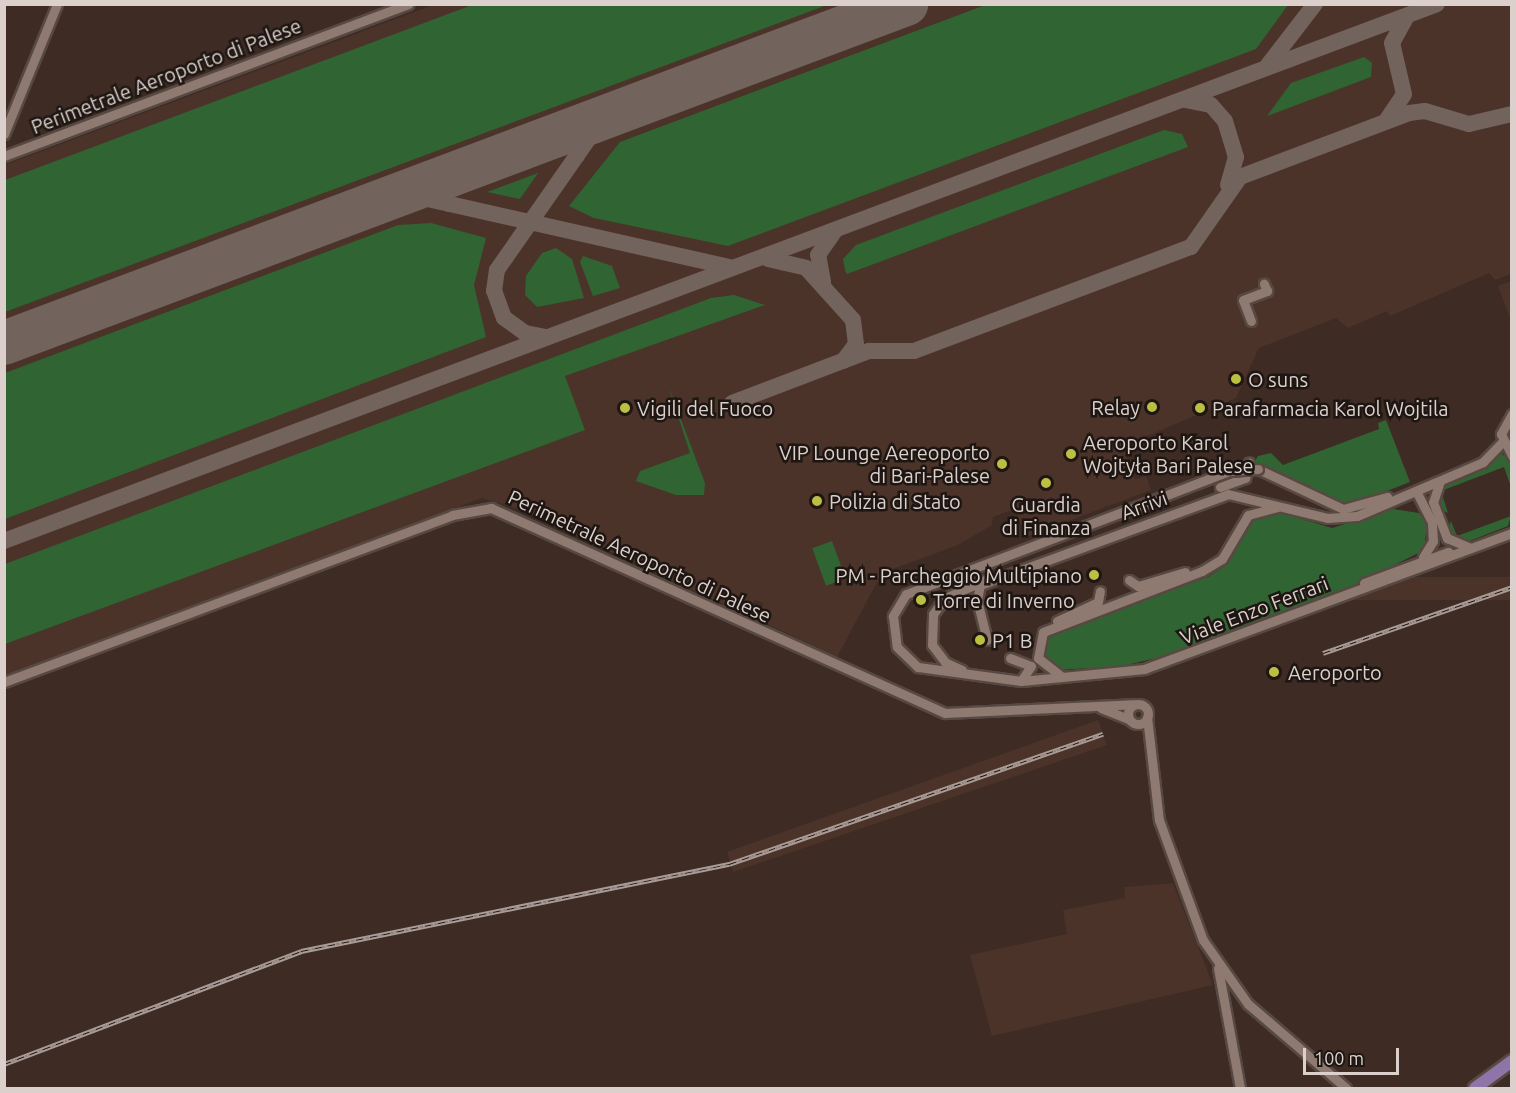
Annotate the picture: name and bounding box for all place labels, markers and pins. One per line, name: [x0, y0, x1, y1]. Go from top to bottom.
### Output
place label: O suns: [1248, 367, 1308, 391]
marker: O suns: [1229, 372, 1243, 386]
place label: Relay: [1091, 395, 1140, 419]
place label: Vigili del Fuoco: [637, 396, 773, 420]
place label: Parafarmacia Karol Wojtila: [1212, 396, 1448, 420]
marker: Relay: [1145, 400, 1159, 414]
marker: Vigili del Fuoco: [618, 401, 632, 415]
marker: Parafarmacia Karol Wojtila: [1193, 401, 1207, 415]
place label: Aeroporto Karol Wojtyła Bari Palese: [1083, 430, 1254, 477]
place label: VIP Lounge Aereoporto di Bari-Palese: [779, 440, 990, 487]
marker: Aeroporto Karol Wojtyła Bari Palese: [1064, 447, 1078, 461]
marker: VIP Lounge Aereoporto di Bari-Palese: [995, 457, 1009, 471]
marker: Guardia di Finanza: [1039, 476, 1053, 490]
place label: Polizia di Stato: [829, 489, 961, 513]
place label: Guardia di Finanza: [1001, 492, 1091, 539]
marker: Polizia di Stato: [810, 494, 824, 508]
place label: PM - Parcheggio Multipiano: [835, 563, 1082, 587]
marker: PM - Parcheggio Multipiano: [1087, 568, 1101, 582]
place label: Torre di Inverno: [933, 588, 1075, 612]
marker: Torre di Inverno: [914, 593, 928, 607]
place label: P1 B: [992, 628, 1033, 652]
marker: P1 B: [973, 633, 987, 647]
place label: Aeroporto: [1288, 660, 1382, 684]
marker: Aeroporto: [1265, 663, 1283, 681]

